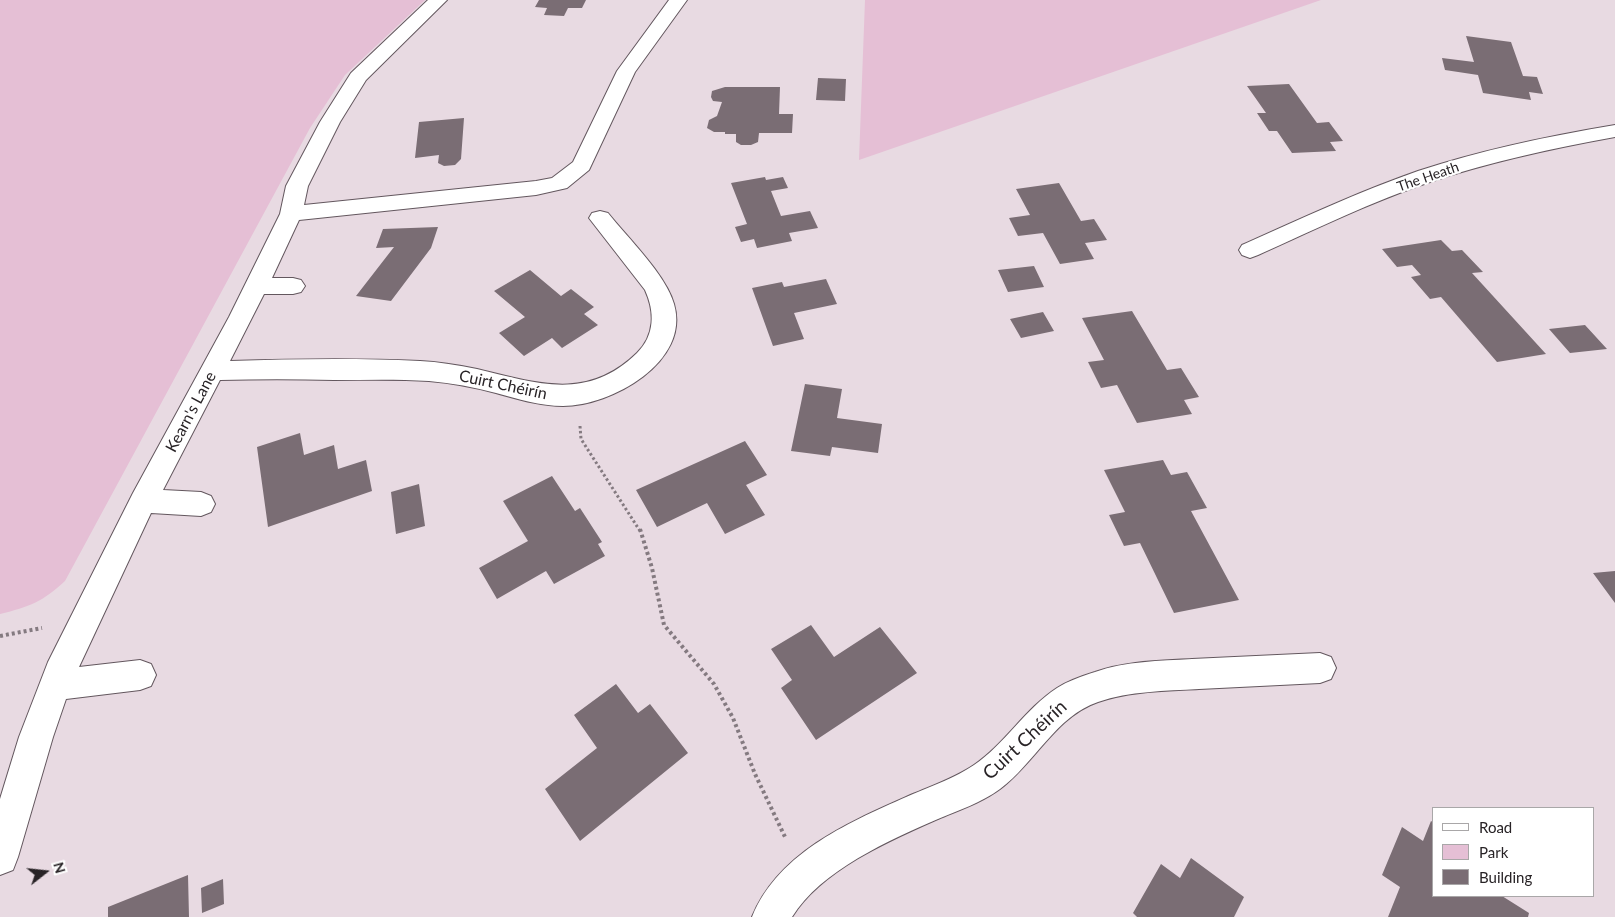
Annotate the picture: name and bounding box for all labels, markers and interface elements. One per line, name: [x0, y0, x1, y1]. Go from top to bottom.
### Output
street label: The Heath: [1395, 159, 1461, 195]
street label: Cuirt Chéirín: [457, 366, 549, 404]
street label: Kearn's Lane: [162, 368, 220, 456]
street label: Cuirt Chéirín: [978, 695, 1072, 785]
legend: [1432, 807, 1595, 897]
text: Road: [1479, 818, 1512, 836]
text: Park: [1479, 843, 1508, 861]
north arrow: [20, 847, 70, 897]
text: N: [50, 860, 70, 875]
text: Building: [1479, 868, 1532, 886]

